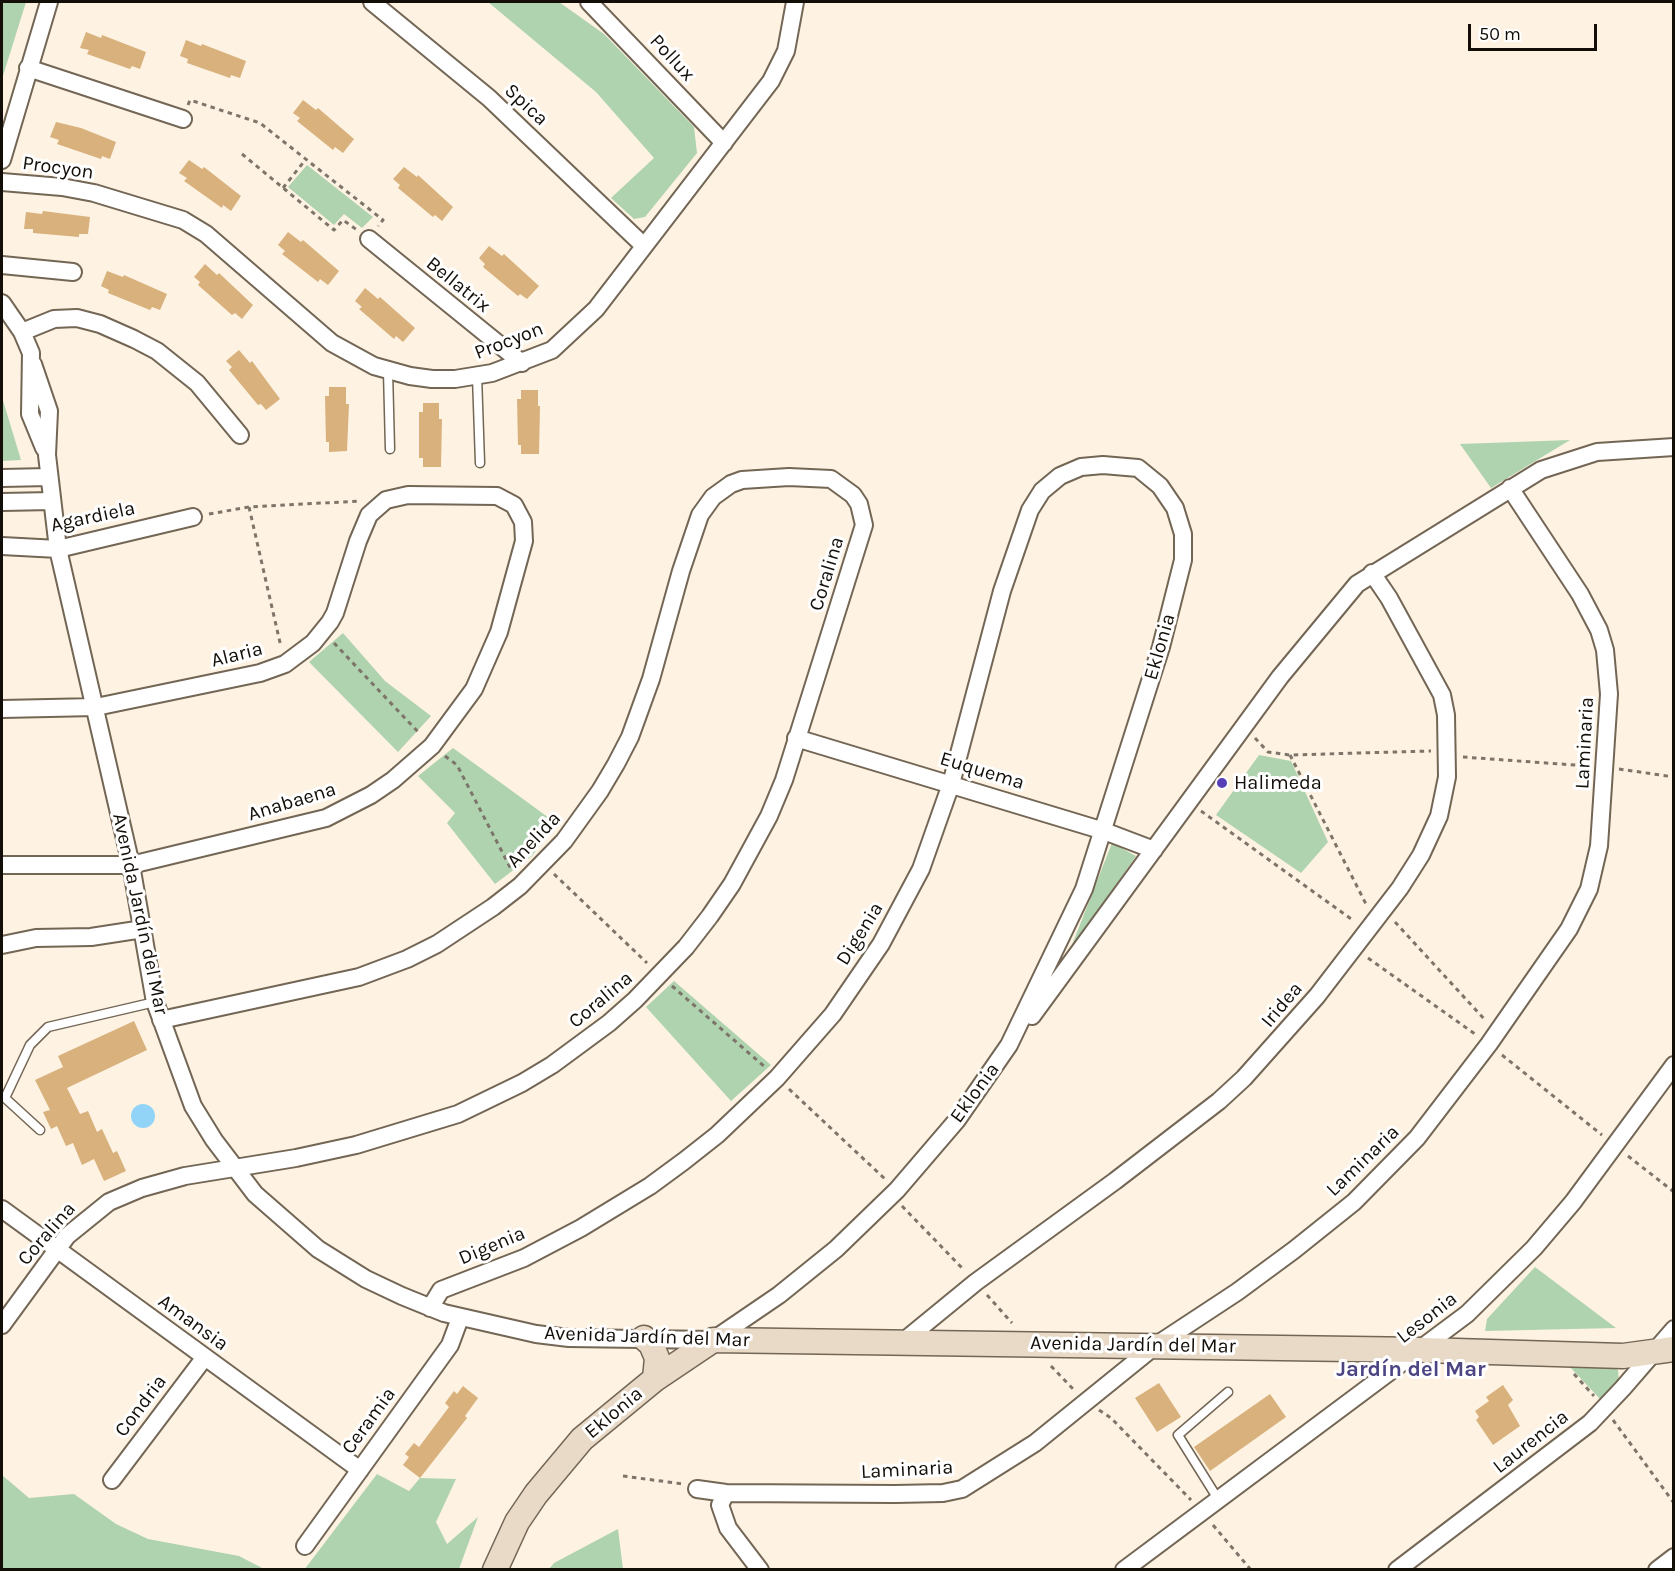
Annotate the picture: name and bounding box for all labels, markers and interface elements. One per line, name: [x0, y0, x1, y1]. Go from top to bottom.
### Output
scale bar: [1471, 12, 1600, 50]
text: 50 m: [1479, 23, 1521, 45]
street label: Pollux: [644, 30, 700, 86]
street label: Spica: [499, 79, 553, 131]
street label: Procyon: [21, 151, 95, 185]
street label: Bellatrix: [421, 252, 495, 318]
street label: Procyon: [471, 317, 547, 365]
street label: Agardiela: [49, 496, 137, 538]
street label: Coralina: [804, 534, 850, 614]
street label: Eklonia: [1139, 611, 1181, 683]
street label: Alaria: [209, 637, 265, 673]
street label: Laminaria: [1571, 696, 1599, 790]
street label: Euquema: [937, 747, 1027, 795]
place label: Halimeda: [1234, 771, 1322, 795]
marker: Halimeda: [1215, 776, 1229, 790]
street label: Anabaena: [245, 777, 339, 827]
street label: Anelida: [502, 807, 566, 873]
street label: Avenida Jardín del Mar: [107, 811, 173, 1017]
street label: Digenia: [831, 898, 889, 970]
street label: Coralina: [564, 966, 638, 1034]
street label: Iridea: [1256, 977, 1308, 1033]
street label: Eklonia: [945, 1058, 1005, 1128]
street label: Laminaria: [1321, 1120, 1405, 1202]
street label: Coralina: [13, 1197, 81, 1271]
street label: Digenia: [455, 1221, 529, 1271]
street label: Lesonia: [1392, 1287, 1462, 1349]
street label: Amansia: [153, 1290, 233, 1356]
street label: Avenida Jardín del Mar: [544, 1321, 750, 1353]
street label: Avenida Jardín del Mar: [1030, 1331, 1236, 1359]
district label: Jardín del Mar: [1336, 1357, 1486, 1383]
street label: Condria: [110, 1370, 172, 1442]
street label: Eklonia: [580, 1382, 648, 1444]
street label: Ceramia: [337, 1383, 401, 1459]
street label: Laurencia: [1488, 1405, 1574, 1479]
street label: Laminaria: [860, 1456, 954, 1484]

